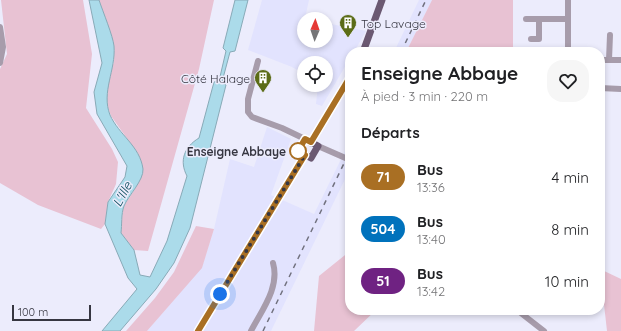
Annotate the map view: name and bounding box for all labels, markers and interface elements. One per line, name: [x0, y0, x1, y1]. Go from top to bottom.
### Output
north arrow: [297, 12, 333, 48]
map controls: [297, 12, 333, 92]
building icon: Top Lavage: [338, 13, 358, 38]
place label: Top Lavage: [361, 16, 426, 31]
button: locate: [297, 56, 333, 92]
button: heart: [547, 60, 589, 102]
text: Enseigne Abbaye: [361, 61, 518, 85]
building icon: Côté Halage: [253, 68, 273, 93]
place label: Côté Halage: [181, 71, 250, 86]
text: À pied · 3 min · 220 m: [361, 88, 488, 104]
text: Départs: [361, 123, 420, 142]
marker: Enseigne Abbaye: [289, 142, 307, 160]
place label: Enseigne Abbaye: [187, 144, 286, 159]
text: Bus: [417, 160, 443, 179]
text: 71: [376, 168, 390, 186]
text: 4 min: [551, 168, 589, 187]
water label: L'Ille: [109, 178, 135, 209]
text: 13:36: [417, 179, 445, 195]
text: Bus: [417, 212, 443, 231]
text: 504: [371, 220, 395, 238]
text: 8 min: [551, 220, 589, 239]
text: 13:40: [417, 231, 446, 247]
text: Bus: [417, 264, 443, 283]
text: 51: [376, 272, 390, 290]
text: 10 min: [545, 272, 589, 291]
text: 13:42: [417, 283, 445, 299]
your location: [210, 284, 230, 304]
scale bar: [12, 303, 91, 322]
text: 100 m: [18, 305, 48, 319]

